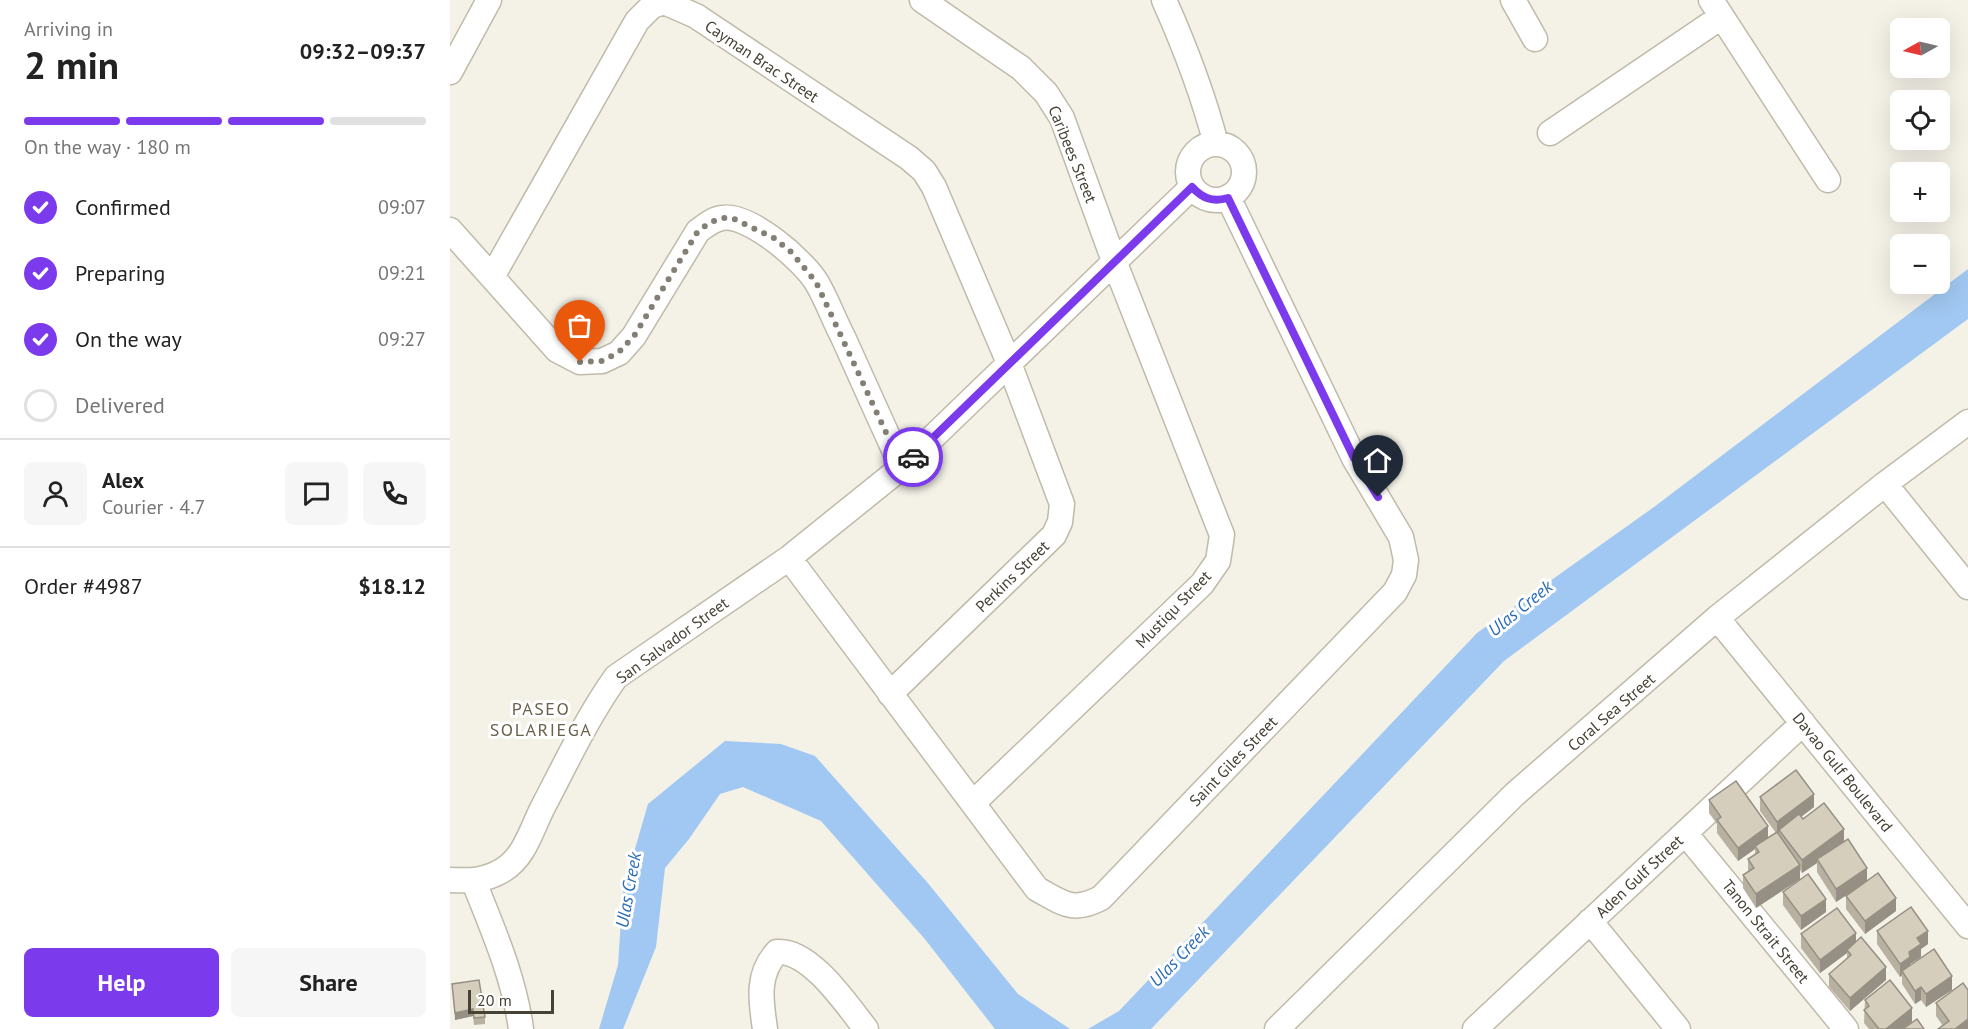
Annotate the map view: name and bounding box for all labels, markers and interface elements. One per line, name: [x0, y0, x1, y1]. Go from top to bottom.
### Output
text: Arriving in: [24, 16, 113, 42]
street label: Cayman Brac Street: [701, 16, 823, 107]
north arrow: [1890, 18, 1950, 78]
map controls: [1890, 18, 1950, 294]
text: 09:32–09:37: [300, 37, 426, 65]
text: 2 min: [24, 39, 119, 90]
button: locate: [1890, 90, 1950, 150]
street label: Caribees Street: [1044, 102, 1102, 206]
text: On the way · 180 m: [24, 134, 191, 160]
button: +: [1890, 162, 1950, 222]
icon: check: [24, 191, 57, 224]
text: Confirmed: [75, 193, 171, 221]
text: 09:07: [378, 194, 426, 220]
button: −: [1890, 234, 1950, 294]
icon: check: [24, 257, 57, 290]
text: Preparing: [75, 259, 165, 287]
text: 09:21: [378, 260, 426, 286]
pin: [554, 300, 605, 362]
icon: bag: [563, 309, 596, 342]
icon: check: [24, 323, 57, 356]
text: On the way: [75, 325, 182, 353]
text: 09:27: [378, 326, 426, 352]
text: Delivered: [75, 391, 165, 419]
courier: [883, 427, 943, 487]
pin: [1352, 435, 1403, 497]
icon: car: [897, 441, 930, 474]
icon: home: [1361, 444, 1394, 477]
button: person: [24, 462, 87, 525]
button: chat: [285, 462, 348, 525]
button: phone: [363, 462, 426, 525]
text: Alex: [102, 466, 144, 494]
text: Courier · 4.7: [102, 494, 205, 520]
street label: Perkins Street: [971, 536, 1053, 616]
street label: Mustiqu Street: [1131, 566, 1215, 652]
text: Order #4987: [24, 572, 143, 600]
text: $18.12: [358, 572, 426, 600]
water label: Ulas Creek: [1483, 574, 1558, 641]
street label: San Salvador Street: [612, 592, 733, 687]
street label: Coral Sea Street: [1563, 668, 1659, 755]
district label: PASEO SOLARIEGA: [490, 697, 592, 741]
street label: Davao Gulf Boulevard: [1789, 708, 1897, 836]
street label: Saint Giles Street: [1185, 711, 1282, 810]
street label: Aden Gulf Street: [1591, 830, 1687, 922]
water label: Ulas Creek: [610, 849, 646, 930]
street label: Tanon Strait Street: [1718, 875, 1814, 987]
water label: Ulas Creek: [1144, 920, 1215, 992]
button: Help: [24, 948, 219, 1017]
button: Share: [231, 948, 426, 1017]
scale bar: [468, 987, 554, 1014]
text: 20 m: [477, 990, 512, 1010]

